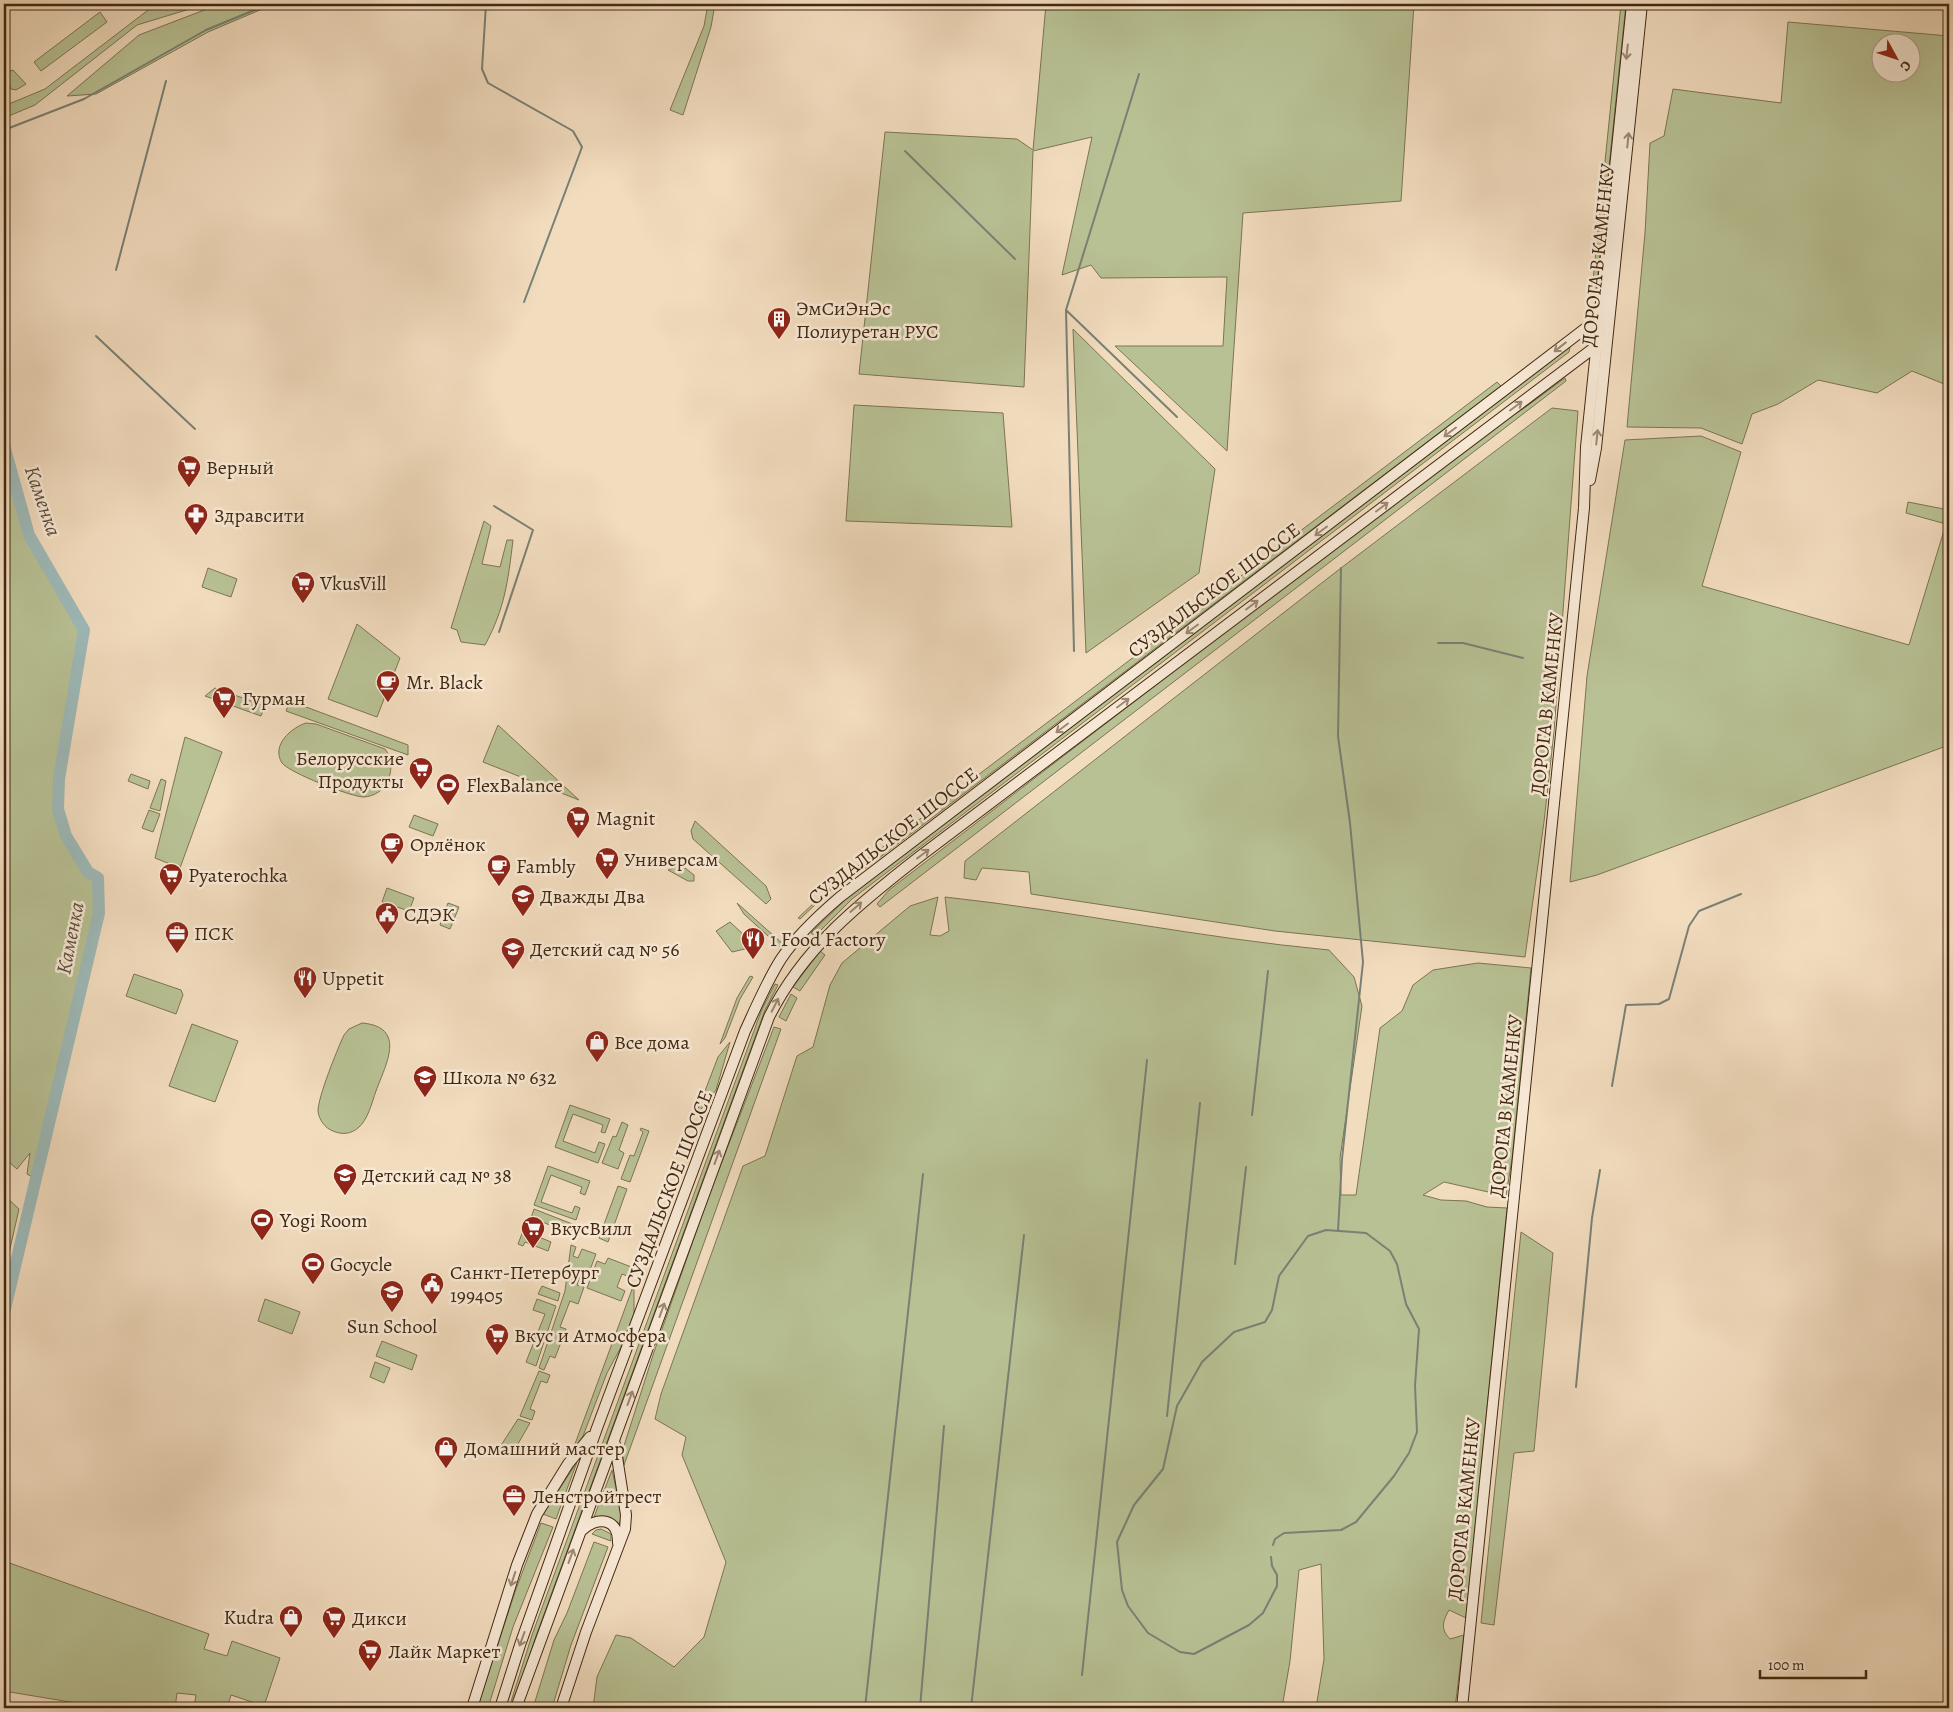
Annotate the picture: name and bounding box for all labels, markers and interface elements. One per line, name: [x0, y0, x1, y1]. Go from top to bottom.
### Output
north arrow: [1870, 32, 1920, 82]
one-way arrow: [1622, 44, 1632, 60]
text: С: [1895, 57, 1916, 76]
one-way arrow: [1623, 132, 1633, 148]
street label: ДОРОГА В КАМЕНКУ: [1575, 162, 1621, 348]
place label: ЭмСиЭнЭс Полиуретан РУС: [796, 295, 938, 345]
building icon: ЭмСиЭнЭс Полиуретан РУС: [766, 306, 792, 340]
one-way arrow: [1554, 342, 1567, 353]
one-way arrow: [1509, 401, 1523, 411]
one-way arrow: [1444, 427, 1457, 438]
one-way arrow: [1592, 429, 1602, 445]
supermarket icon: Верный: [176, 454, 202, 488]
place label: Верный: [206, 454, 274, 481]
water label: Каменка: [18, 462, 68, 540]
pharmacy icon: Здравсити: [183, 502, 209, 536]
place label: Здравсити: [214, 502, 305, 529]
one-way arrow: [1375, 502, 1389, 512]
street label: СУЗДАЛЬСКОЕ ШОССЕ: [1122, 516, 1306, 664]
one-way arrow: [1315, 525, 1328, 536]
supermarket icon: VkusVill: [290, 570, 316, 604]
place label: VkusVill: [319, 570, 387, 597]
one-way arrow: [1245, 600, 1259, 610]
street label: ДОРОГА В КАМЕНКУ: [1524, 611, 1570, 797]
one-way arrow: [1185, 623, 1198, 634]
cafe icon: Mr. Black: [375, 669, 401, 703]
place label: Mr. Black: [406, 669, 483, 696]
supermarket icon: Гурман: [211, 685, 237, 719]
place label: Гурман: [242, 685, 306, 712]
one-way arrow: [1116, 698, 1130, 708]
one-way arrow: [1056, 722, 1069, 733]
place label: Белорусские Продукты: [296, 745, 404, 795]
supermarket icon: Белорусские Продукты: [408, 756, 434, 790]
street label: СУЗДАЛЬСКОЕ ШОССЕ: [802, 761, 984, 911]
sports icon: FlexBalance: [435, 772, 461, 806]
place label: FlexBalance: [466, 772, 563, 799]
supermarket icon: Magnit: [565, 805, 591, 839]
place label: Magnit: [596, 805, 656, 832]
cafe icon: Орлёнок: [379, 831, 405, 865]
place label: Орлёнок: [410, 831, 486, 858]
supermarket icon: Универсам: [594, 846, 620, 880]
place label: Универсам: [624, 846, 718, 873]
one-way arrow: [916, 848, 929, 859]
cafe icon: Fambly: [486, 853, 512, 887]
place label: Fambly: [516, 853, 576, 880]
supermarket icon: Pyaterochka: [158, 862, 184, 896]
place label: Pyaterochka: [188, 862, 289, 889]
school or university icon: Дважды Два: [510, 883, 536, 917]
place label: Дважды Два: [540, 883, 646, 910]
water label: Каменка: [49, 899, 91, 976]
public building icon: СДЭК: [374, 901, 400, 935]
place label: СДЭК: [404, 901, 455, 928]
one-way arrow: [850, 902, 863, 913]
office icon: ПСК: [164, 920, 190, 954]
place label: ПСК: [194, 920, 234, 947]
restaurant icon: 1 Food Factory: [740, 926, 766, 960]
place label: 1 Food Factory: [770, 926, 886, 953]
school or university icon: Детский сад № 56: [500, 936, 526, 970]
place label: Детский сад № 56: [530, 936, 680, 963]
restaurant icon: Uppetit: [292, 965, 318, 999]
place label: Uppetit: [322, 965, 385, 992]
one-way arrow: [771, 998, 780, 1013]
street label: ДОРОГА В КАМЕНКУ: [1483, 1013, 1529, 1199]
shop icon: Все дома: [584, 1029, 610, 1063]
place label: Все дома: [614, 1029, 691, 1056]
school or university icon: Школа № 632: [412, 1064, 438, 1098]
place label: Школа № 632: [442, 1064, 557, 1091]
street label: СУЗДАЛЬСКОЕ ШОССЕ: [619, 1086, 719, 1292]
one-way arrow: [713, 1150, 722, 1165]
school or university icon: Детский сад № 38: [332, 1162, 358, 1196]
place label: Детский сад № 38: [362, 1162, 512, 1189]
sports icon: Yogi Room: [249, 1207, 275, 1241]
place label: Yogi Room: [279, 1207, 368, 1234]
supermarket icon: ВкусВилл: [520, 1215, 546, 1249]
place label: ВкусВилл: [550, 1215, 632, 1242]
sports icon: Gocycle: [300, 1251, 326, 1285]
place label: Gocycle: [330, 1251, 392, 1278]
place label: Санкт-Петербург 199405: [450, 1259, 600, 1309]
public building icon: Санкт-Петербург 199405: [419, 1271, 445, 1305]
school or university icon: Sun School: [379, 1279, 405, 1313]
one-way arrow: [658, 1302, 667, 1318]
place label: Sun School: [347, 1313, 437, 1340]
supermarket icon: Вкус и Атмосфера: [484, 1322, 510, 1356]
place label: Вкус и Атмосфера: [514, 1322, 667, 1349]
one-way arrow: [626, 1391, 635, 1406]
street label: ДОРОГА В КАМЕНКУ: [1441, 1416, 1487, 1602]
shop icon: Домашний мастер: [433, 1435, 459, 1469]
place label: Домашний мастер: [464, 1435, 625, 1462]
office icon: Ленстройтрест: [501, 1483, 527, 1517]
place label: Ленстройтрест: [532, 1483, 661, 1510]
one-way arrow: [567, 1549, 576, 1564]
one-way arrow: [507, 1570, 517, 1586]
place label: Kudra: [224, 1604, 275, 1631]
shop icon: Kudra: [278, 1604, 304, 1638]
supermarket icon: Дикси: [321, 1605, 347, 1639]
place label: Дикси: [352, 1605, 407, 1632]
one-way arrow: [517, 1631, 526, 1647]
supermarket icon: Лайк Маркет: [357, 1638, 383, 1672]
place label: Лайк Маркет: [388, 1638, 500, 1665]
scale bar: [1760, 1647, 1867, 1679]
text: 100 m: [1768, 1655, 1805, 1675]

